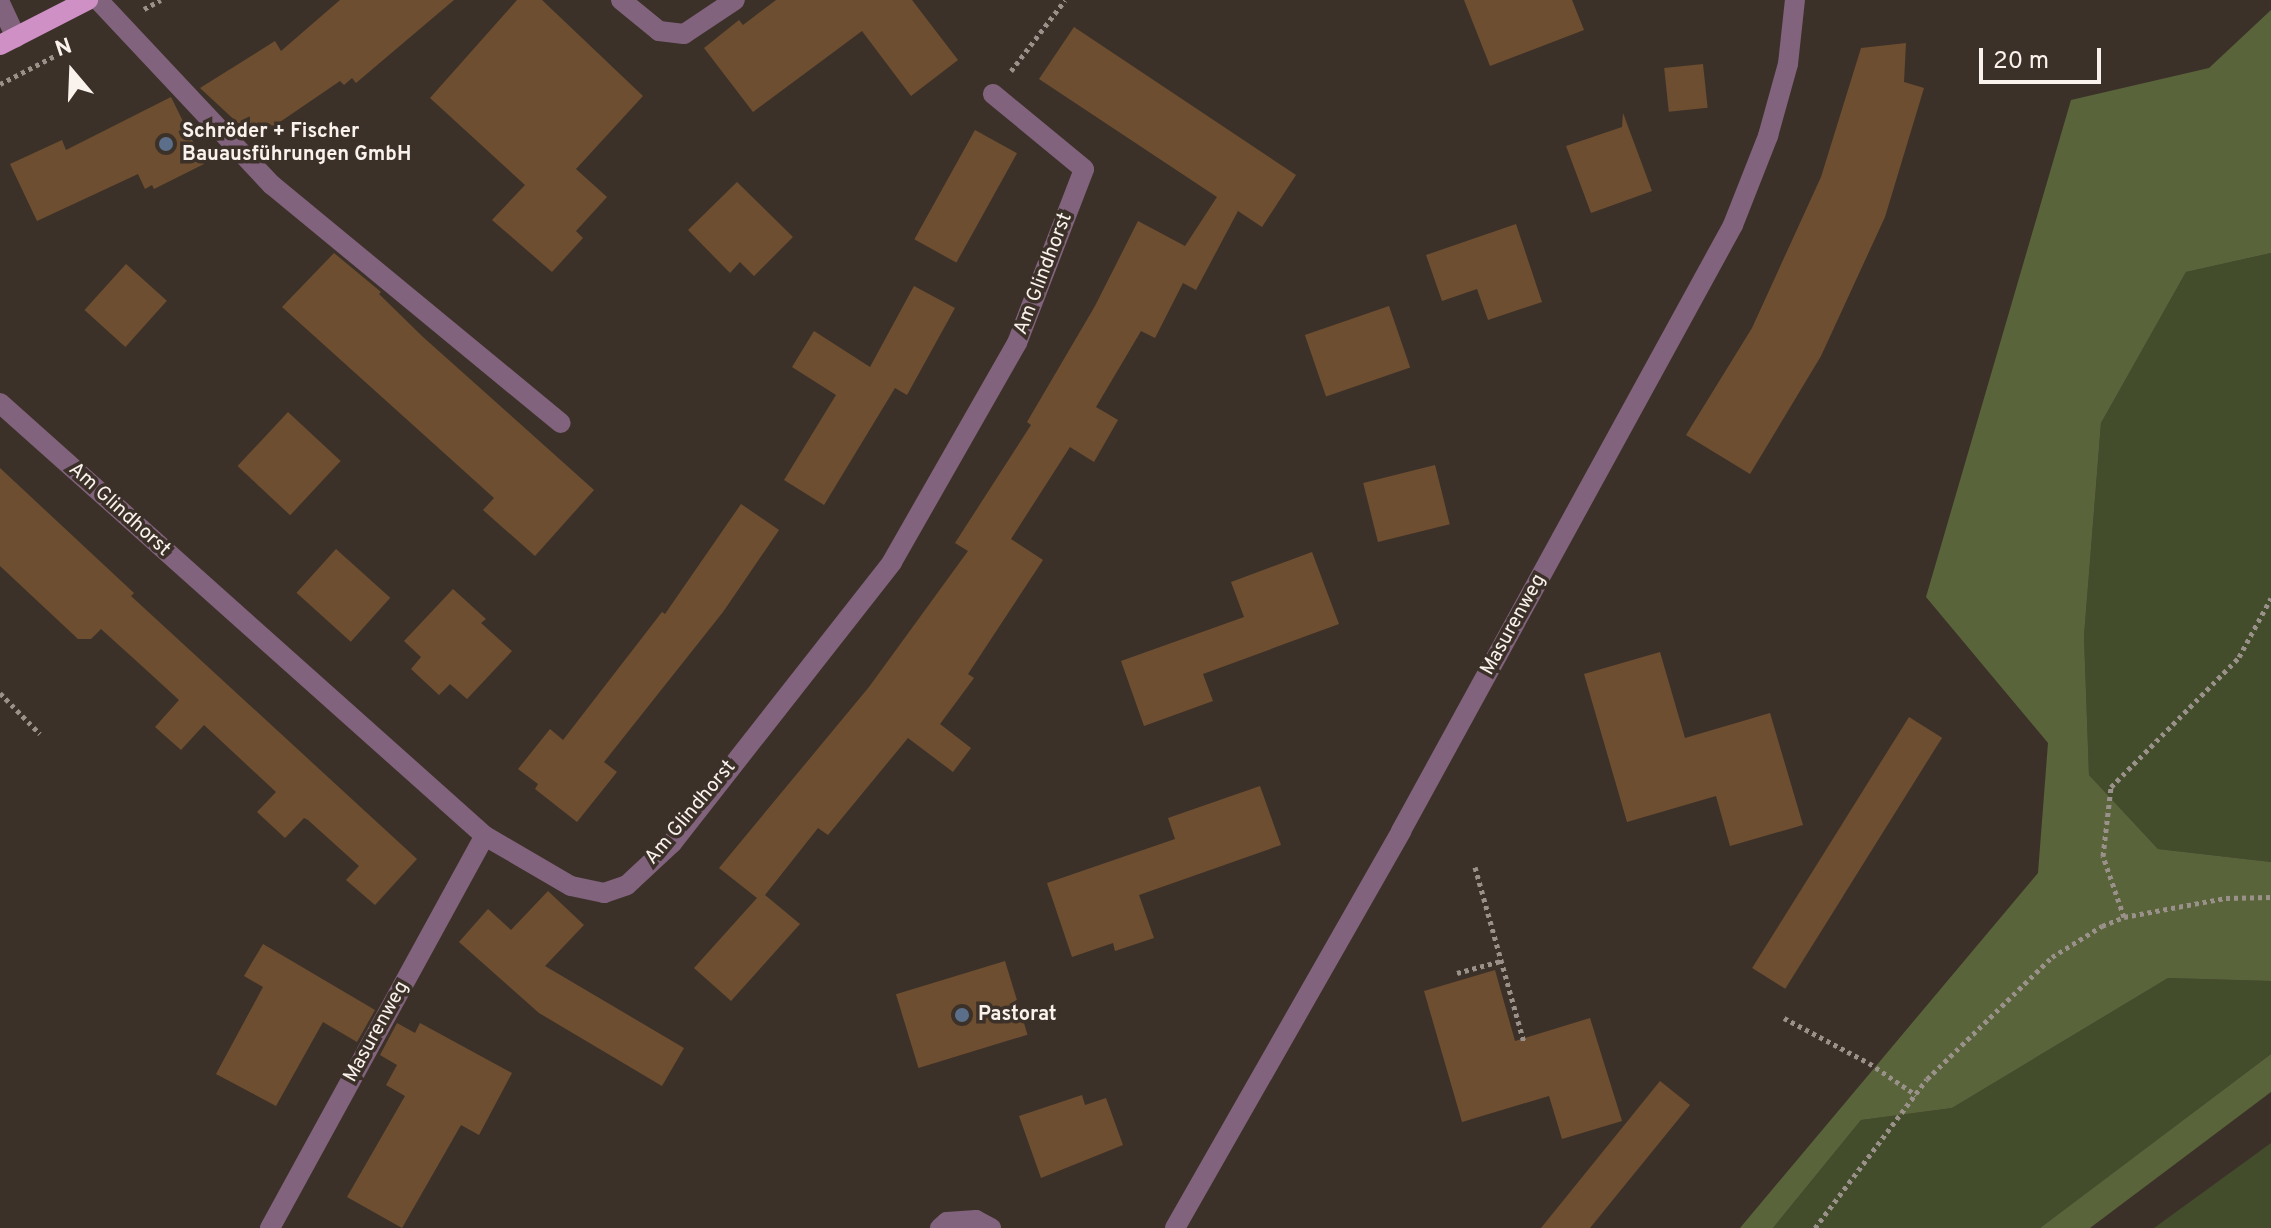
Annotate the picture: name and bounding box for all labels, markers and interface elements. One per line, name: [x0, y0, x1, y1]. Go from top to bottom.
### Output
north arrow: [32, 32, 112, 112]
scale bar: [1983, 32, 2105, 82]
text: N: [52, 34, 76, 64]
text: 20 m: [1993, 47, 2049, 77]
place label: Schröder + Fischer Bauausführungen GmbH: [182, 120, 411, 167]
marker: Schröder + Fischer Bauausführungen GmbH: [157, 135, 175, 153]
street label: Am Glindhorst: [1010, 209, 1078, 339]
street label: Am Glindhorst: [63, 458, 175, 562]
street label: Masurenweg: [1476, 570, 1552, 680]
street label: Am Glindhorst: [640, 756, 742, 870]
street label: Masurenweg: [339, 977, 415, 1087]
place label: Pastorat: [978, 1003, 1057, 1027]
marker: Pastorat: [953, 1006, 971, 1024]

